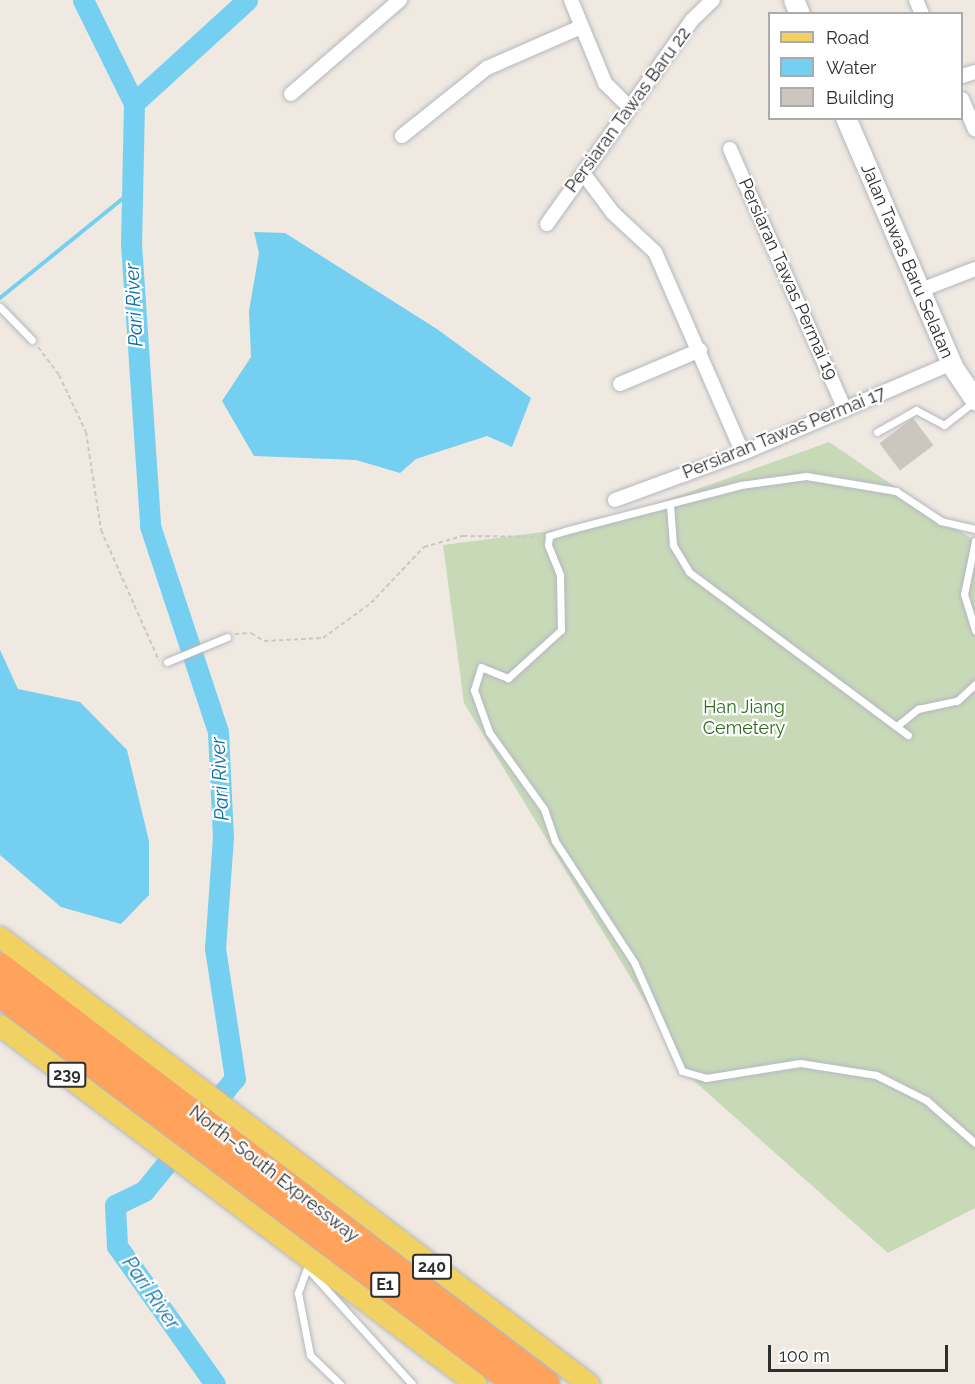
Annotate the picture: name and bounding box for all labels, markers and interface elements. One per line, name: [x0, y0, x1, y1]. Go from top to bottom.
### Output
legend: [768, 12, 963, 120]
street label: Persiaran Tawas Baru 22: [561, 23, 695, 197]
text: Road: [826, 27, 869, 48]
text: Water: [826, 57, 876, 78]
text: Building: [826, 87, 894, 108]
street label: Jalan Tawas Baru Selatan: [856, 160, 958, 362]
street label: Persiaran Tawas Permai 19: [734, 175, 842, 383]
water label: Pari River: [120, 262, 148, 348]
street label: Persiaran Tawas Permai 17: [679, 382, 889, 484]
park label: Han Jiang Cemetery: [703, 697, 785, 740]
water label: Pari River: [206, 736, 234, 822]
road number: 239: [46, 1062, 88, 1088]
street label: North–South Expressway: [185, 1101, 363, 1247]
water label: Pari River: [117, 1252, 185, 1334]
road number: 240: [411, 1254, 453, 1280]
road number: E1: [370, 1272, 400, 1298]
scale bar: [771, 1333, 951, 1371]
text: 100 m: [779, 1345, 830, 1366]

